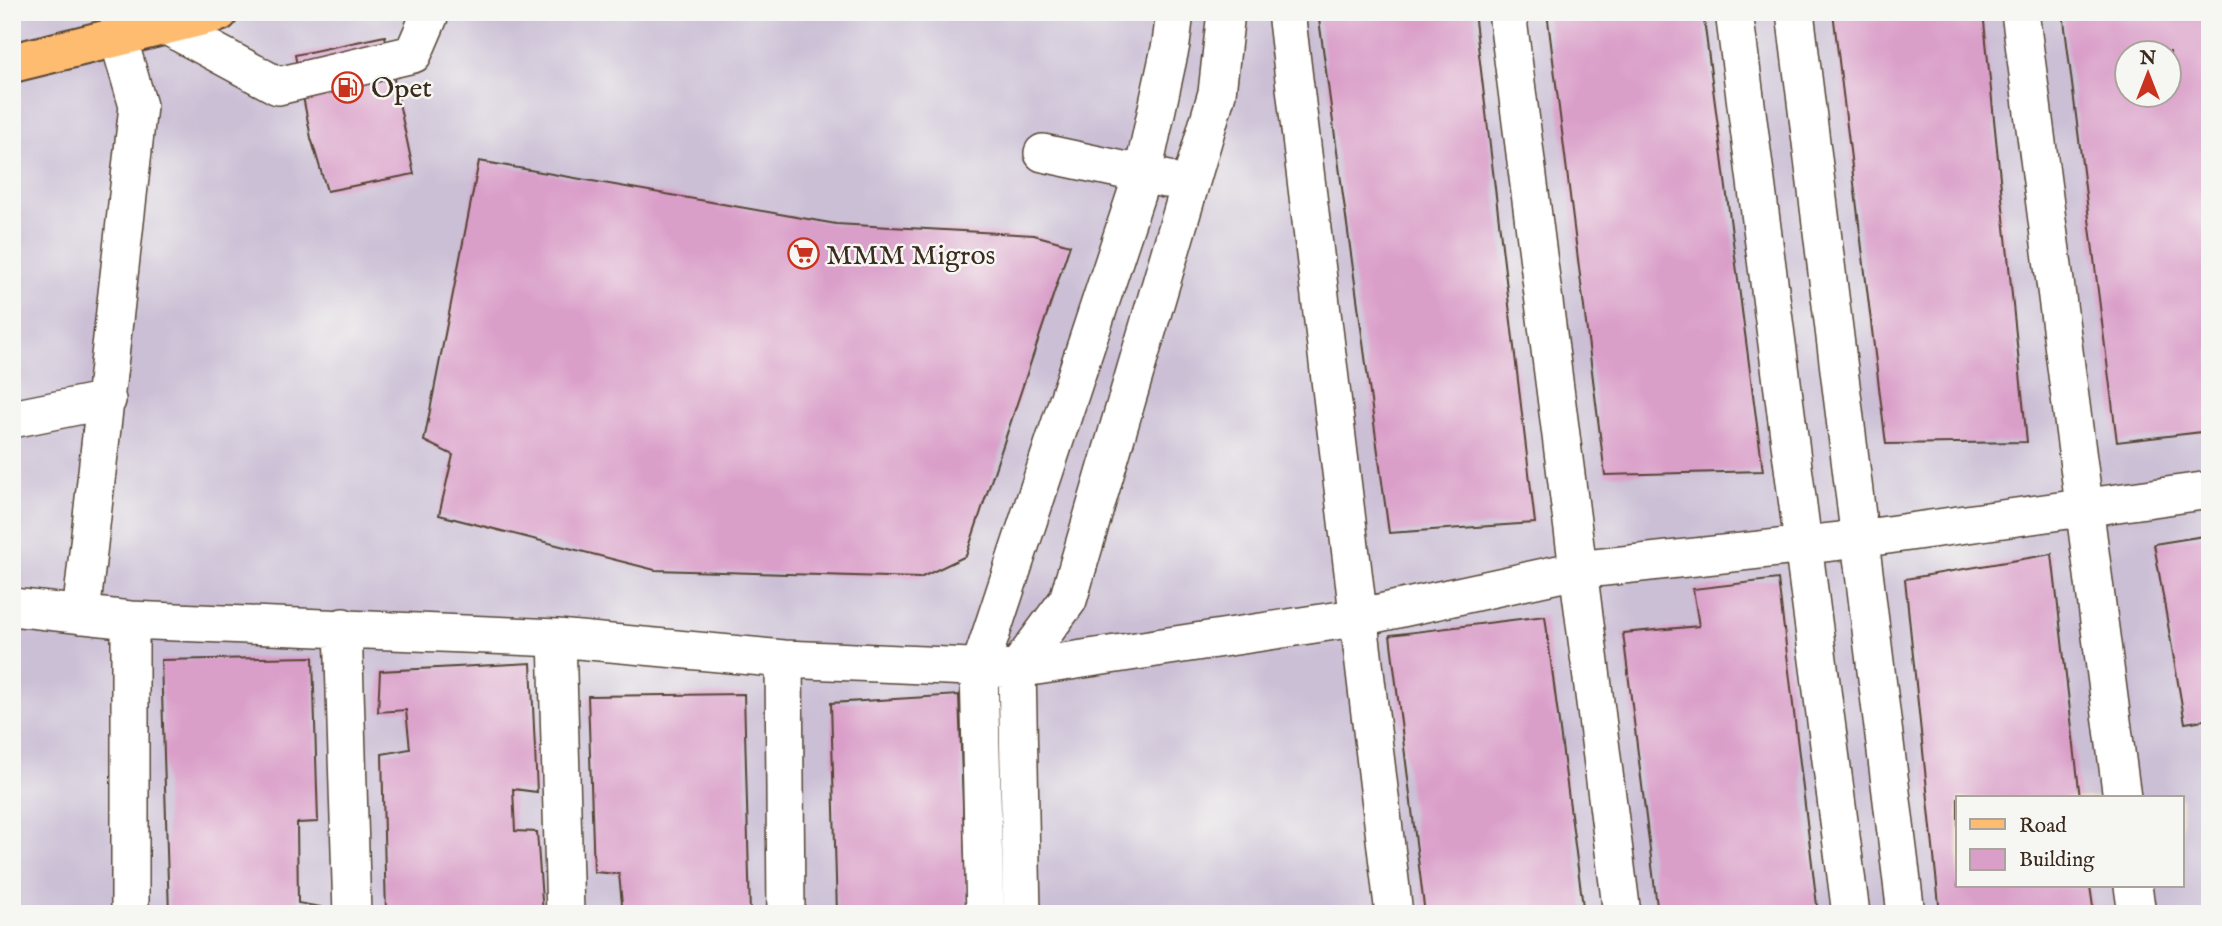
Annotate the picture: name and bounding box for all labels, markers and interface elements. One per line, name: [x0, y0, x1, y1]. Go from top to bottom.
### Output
north arrow: [2114, 38, 2184, 108]
text: N: [2139, 47, 2157, 71]
fuel station icon: Opet: [331, 70, 365, 104]
place label: Opet: [371, 72, 432, 107]
supermarket icon: MMM Migros: [786, 237, 820, 271]
place label: MMM Migros: [826, 239, 995, 274]
legend: [1956, 796, 2184, 888]
text: Road: [2019, 813, 2067, 840]
text: Building: [2019, 847, 2095, 874]

